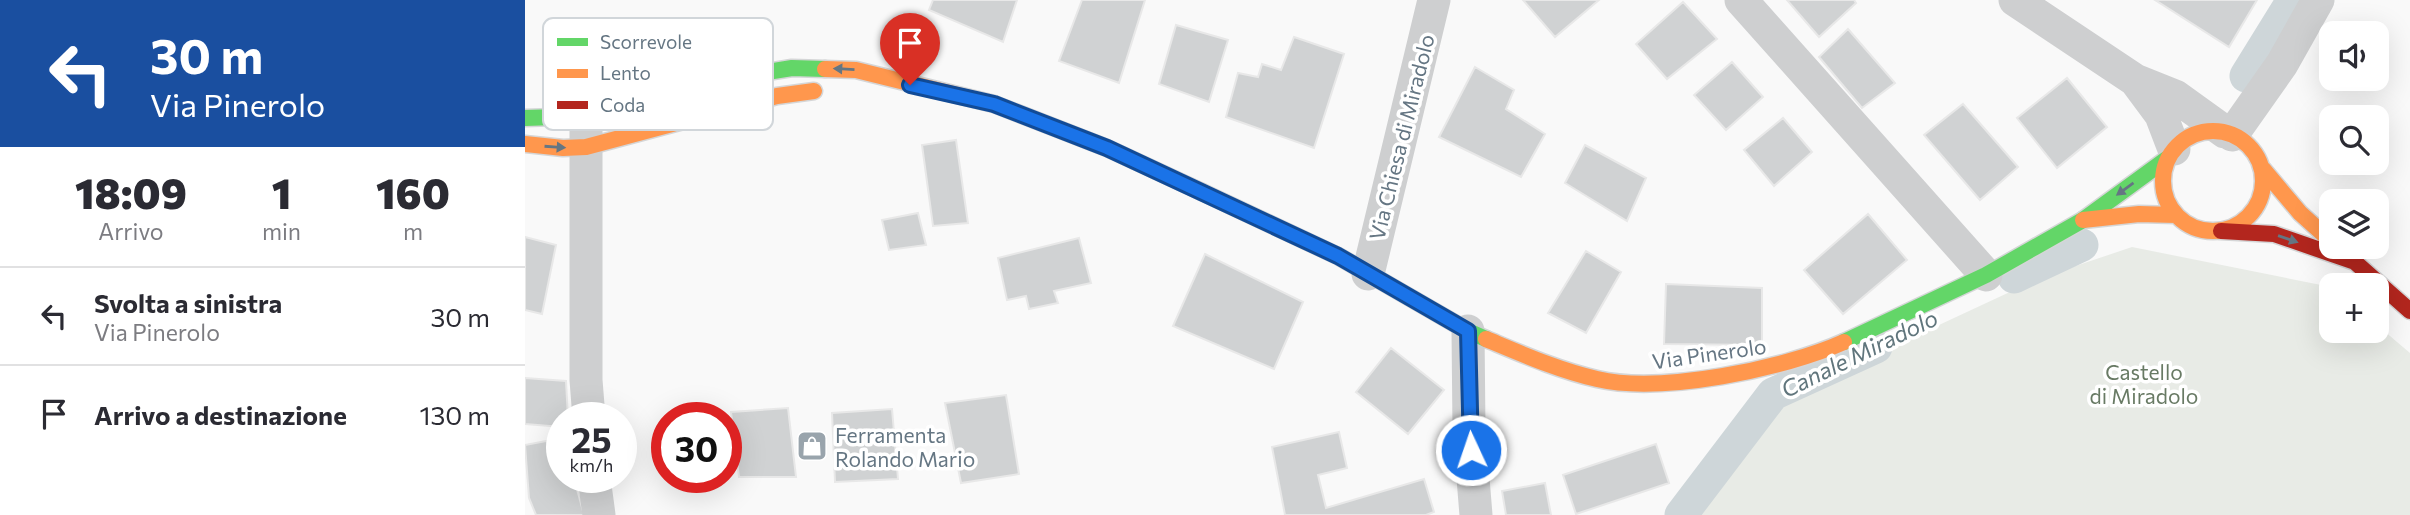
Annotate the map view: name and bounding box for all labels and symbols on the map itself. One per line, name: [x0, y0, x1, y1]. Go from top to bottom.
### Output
pin: [880, 13, 940, 85]
legend: [543, 18, 773, 130]
text: Scorrevole: [600, 30, 692, 53]
street label: Via Chiesa di Miradolo: [1363, 32, 1439, 242]
text: Lento: [600, 61, 651, 84]
one-way arrow: [833, 63, 855, 74]
text: Coda: [600, 93, 645, 116]
one-way arrow: [544, 142, 566, 153]
one-way arrow: [2116, 182, 2134, 196]
one-way arrow: [2278, 234, 2299, 245]
water label: Canale Miradolo: [1776, 303, 1942, 403]
street label: Via Pinerolo: [1650, 333, 1768, 373]
park label: Castello di Miradolo: [2090, 359, 2198, 408]
speed limit sign: 30: [651, 402, 742, 493]
position arrow: [1434, 413, 1508, 487]
place label: Ferramenta Rolando Mario: [835, 422, 975, 471]
shop icon: Ferramenta Rolando Mario: [795, 429, 829, 463]

